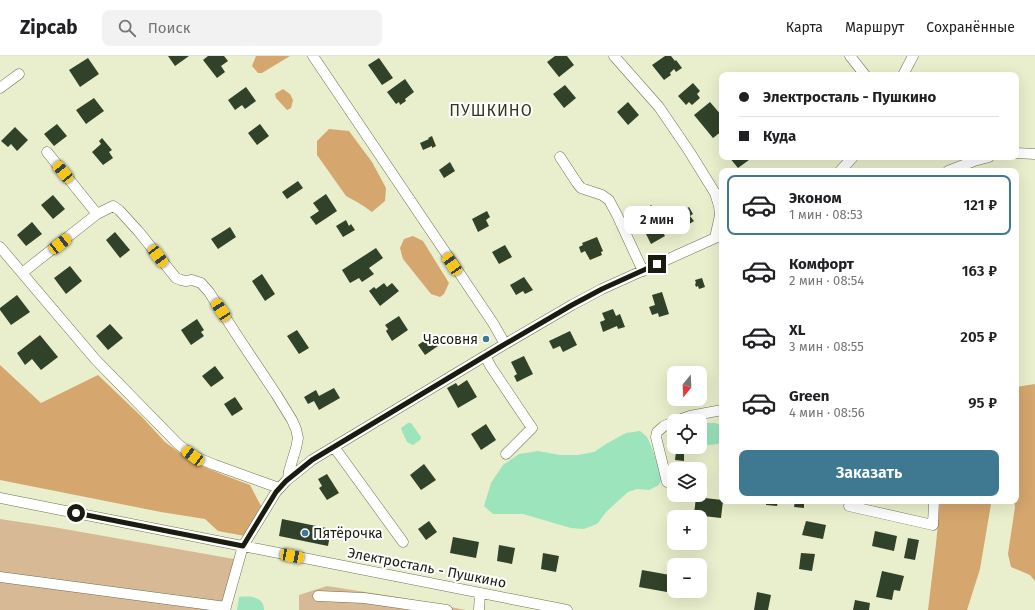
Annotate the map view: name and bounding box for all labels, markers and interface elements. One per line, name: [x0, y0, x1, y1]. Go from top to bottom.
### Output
search box: [102, 10, 382, 46]
text: Zipcab: [20, 16, 78, 39]
icon: search: [116, 17, 138, 39]
text: Поиск: [148, 19, 191, 37]
text: Карта: [786, 19, 823, 36]
text: Маршрут: [845, 19, 904, 36]
text: Сохранённые: [926, 19, 1015, 36]
text: Электросталь - Пушкино: [763, 88, 936, 106]
district label: ПУШКИНО: [449, 101, 533, 120]
text: Куда: [763, 127, 796, 145]
car: [51, 159, 75, 185]
icon: car: [741, 187, 777, 223]
text: Эконом: [789, 189, 842, 207]
text: 121 ₽: [964, 196, 997, 214]
callout: 2 мин: [624, 206, 690, 234]
text: 1 мин · 08:53: [789, 207, 863, 222]
text: 2 мин: [640, 212, 674, 227]
car: [47, 232, 73, 256]
car: [146, 243, 170, 269]
car: [440, 251, 464, 277]
icon: car: [741, 253, 777, 289]
route end: [648, 255, 666, 273]
text: Комфорт: [789, 255, 854, 273]
text: 163 ₽: [962, 262, 997, 280]
text: 2 мин · 08:54: [789, 273, 864, 288]
car: [209, 297, 233, 323]
icon: car: [741, 319, 777, 355]
text: XL: [789, 321, 805, 339]
text: 205 ₽: [960, 328, 997, 346]
place label: Часовня: [423, 331, 478, 348]
marker: Часовня: [481, 334, 491, 344]
text: 3 мин · 08:55: [789, 339, 864, 354]
north arrow: [667, 366, 707, 406]
map controls: [667, 366, 707, 598]
icon: car: [741, 385, 777, 421]
text: Green: [789, 387, 829, 405]
text: 95 ₽: [968, 394, 997, 412]
text: 4 мин · 08:56: [789, 405, 865, 420]
button: locate: [667, 414, 707, 454]
car: [180, 444, 206, 468]
button: Заказать: [739, 450, 999, 496]
button: layers: [667, 462, 707, 502]
route start: [67, 504, 85, 522]
button: +: [667, 510, 707, 550]
place label: Пятёрочка: [313, 525, 383, 542]
marker: Пятёрочка: [300, 528, 310, 538]
street label: Электросталь - Пушкино: [346, 544, 508, 592]
car: [279, 548, 305, 564]
button: −: [667, 558, 707, 598]

